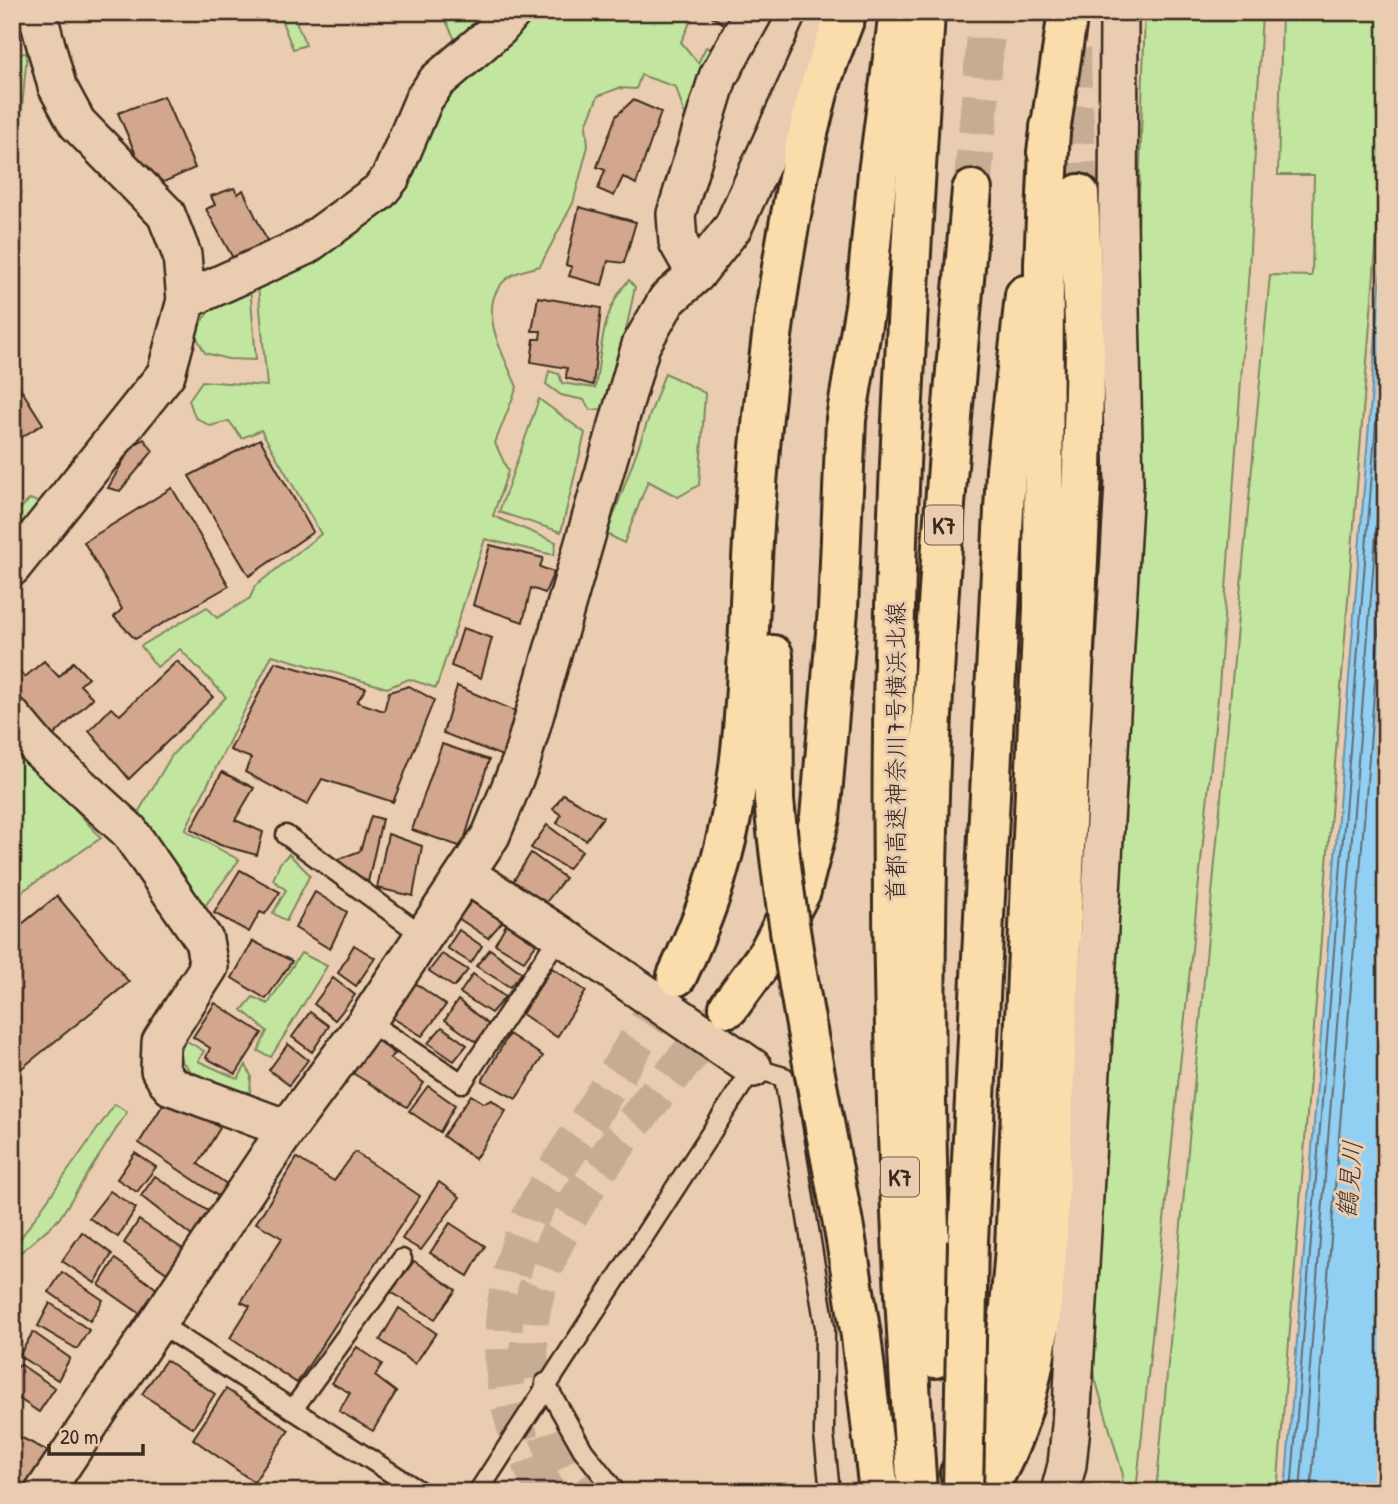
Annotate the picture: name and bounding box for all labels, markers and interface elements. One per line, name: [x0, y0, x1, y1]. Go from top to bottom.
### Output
road number: K7: [925, 505, 963, 544]
street label: 首都高速神奈川7号横浜北線: [879, 602, 911, 902]
water label: 鶴見川: [1328, 1139, 1370, 1219]
road number: K7: [881, 1158, 919, 1196]
scale bar: [49, 1413, 144, 1457]
text: 20 m: [60, 1422, 98, 1451]

